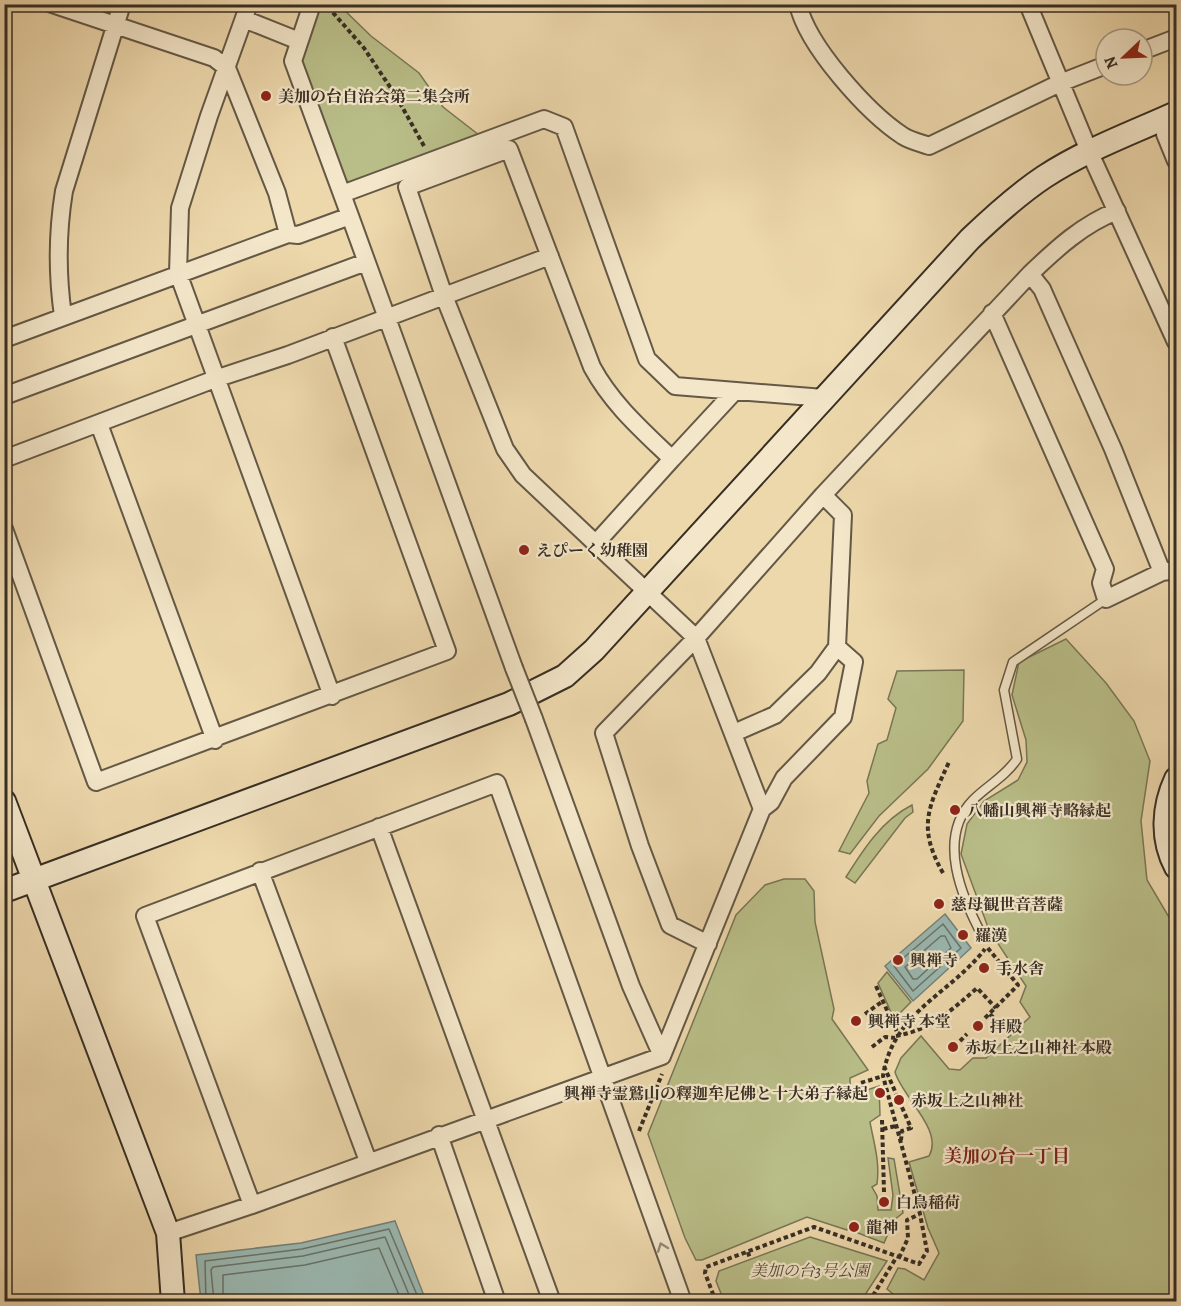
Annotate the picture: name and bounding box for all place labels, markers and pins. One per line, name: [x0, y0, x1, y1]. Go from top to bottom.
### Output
place label: 美加の台自治会第二集会所: [278, 86, 470, 108]
marker: 美加の台自治会第二集会所: [259, 89, 273, 103]
place label: えぴーく幼稚園: [536, 540, 648, 562]
marker: えぴーく幼稚園: [517, 543, 531, 557]
place label: 八幡山興禅寺略縁起: [967, 800, 1111, 822]
marker: 八幡山興禅寺略縁起: [948, 803, 962, 817]
place label: 慈母観世音菩薩: [951, 894, 1063, 916]
marker: 慈母観世音菩薩: [932, 897, 946, 911]
place label: 羅漢: [975, 925, 1007, 947]
marker: 羅漢: [956, 928, 970, 942]
place label: 興禅寺: [910, 950, 958, 972]
marker: 興禅寺: [891, 953, 905, 967]
place label: 手水舎: [996, 958, 1044, 980]
marker: 手水舎: [977, 961, 991, 975]
place label: 興禅寺 本堂: [868, 1011, 951, 1033]
marker: 興禅寺 本堂: [849, 1014, 863, 1028]
place label: 拝殿: [990, 1016, 1022, 1038]
marker: 拝殿: [971, 1019, 985, 1033]
place label: 赤坂上之山神社 本殿: [965, 1037, 1112, 1059]
marker: 赤坂上之山神社 本殿: [946, 1040, 960, 1054]
place label: 興禅寺霊鷲山の釋迦牟尼佛と十大弟子縁起: [564, 1083, 868, 1105]
marker: 興禅寺霊鷲山の釋迦牟尼佛と十大弟子縁起: [873, 1086, 887, 1100]
place label: 赤坂上之山神社: [911, 1090, 1023, 1112]
marker: 赤坂上之山神社: [892, 1093, 906, 1107]
place label: 白鳥稲荷: [896, 1192, 960, 1214]
marker: 白鳥稲荷: [877, 1195, 891, 1209]
place label: 龍神: [866, 1217, 898, 1239]
marker: 龍神: [847, 1220, 861, 1234]

